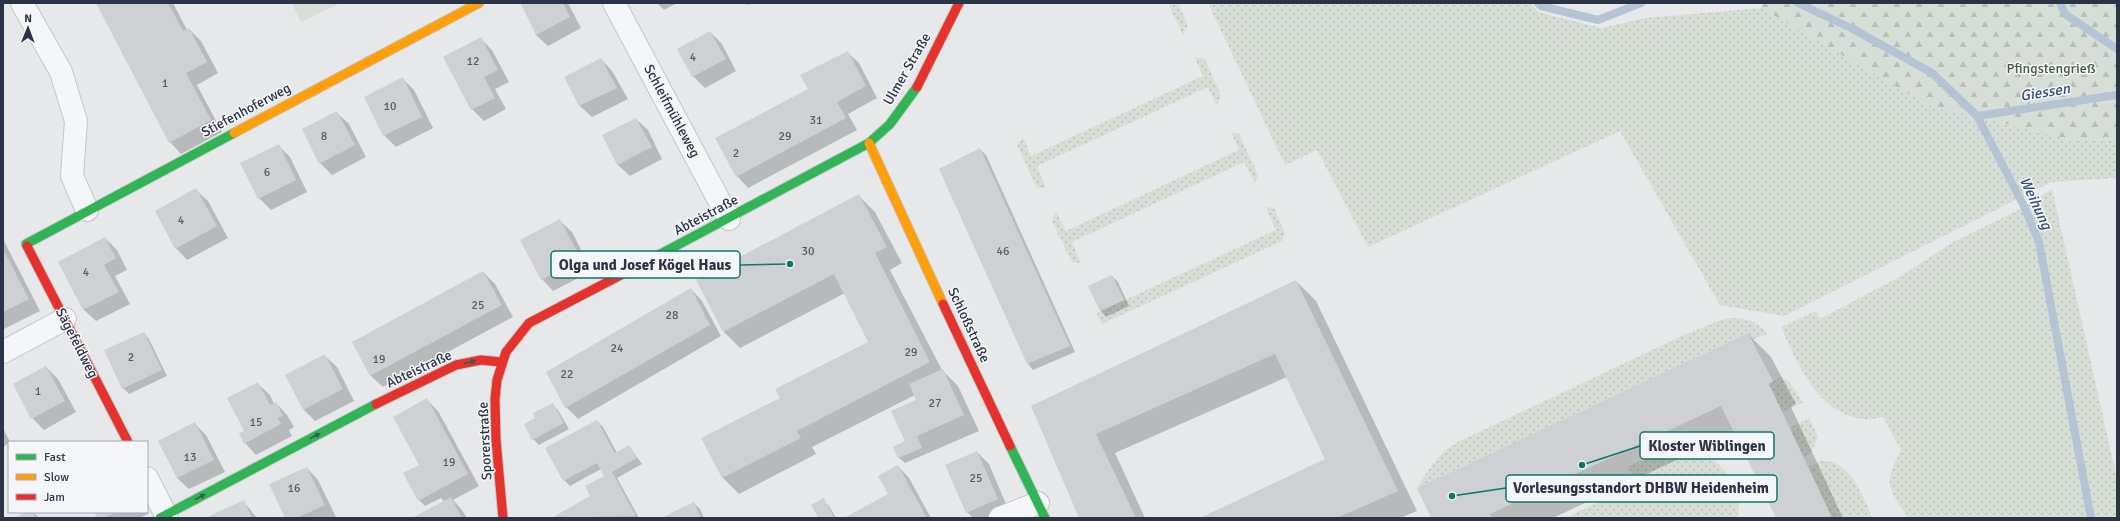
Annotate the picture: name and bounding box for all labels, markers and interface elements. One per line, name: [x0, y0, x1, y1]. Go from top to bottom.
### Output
north arrow: [8, 8, 48, 48]
text: N: [24, 12, 32, 25]
street label: Ulmer Straße: [880, 30, 934, 108]
house number: 4: [690, 50, 697, 65]
house number: 12: [467, 54, 479, 69]
park label: Pfingstengrieß: [2006, 60, 2096, 77]
street label: Schleifmühleweg: [640, 62, 704, 160]
house number: 1: [162, 76, 168, 91]
street label: Stiefenhoferweg: [198, 79, 294, 141]
water label: Giessen: [2019, 79, 2072, 105]
house number: 10: [384, 99, 396, 114]
house number: 31: [810, 113, 822, 128]
house number: 8: [321, 129, 327, 144]
house number: 29: [779, 129, 791, 144]
house number: 2: [733, 146, 739, 161]
house number: 6: [264, 165, 270, 180]
water label: Weihung: [2016, 174, 2056, 233]
street label: Abteistraße: [671, 191, 741, 239]
house number: 4: [178, 213, 185, 228]
house number: 30: [802, 244, 814, 259]
house number: 46: [997, 244, 1009, 259]
callout: Olga und Josef Kögel Haus: [551, 251, 740, 278]
text: Olga und Josef Kögel Haus: [559, 256, 732, 274]
house number: 4: [83, 265, 90, 280]
street label: Schloßstraße: [944, 285, 994, 365]
house number: 25: [472, 298, 484, 313]
street label: Sägefeldweg: [52, 305, 102, 381]
house number: 28: [666, 308, 678, 323]
house number: 24: [611, 341, 624, 356]
house number: 29: [905, 345, 917, 360]
street label: Abteistraße: [383, 346, 455, 392]
house number: 2: [128, 350, 134, 365]
house number: 19: [373, 352, 385, 367]
one-way arrow: [464, 359, 476, 365]
house number: 22: [561, 367, 573, 382]
house number: 1: [35, 384, 41, 399]
house number: 27: [929, 396, 941, 411]
street label: Sporerstraße: [474, 401, 496, 481]
house number: 15: [250, 415, 262, 430]
callout: Kloster Wiblingen: [1640, 432, 1774, 459]
one-way arrow: [309, 433, 321, 440]
text: Kloster Wiblingen: [1648, 437, 1766, 455]
legend: [8, 441, 148, 513]
text: Fast: [44, 450, 65, 465]
house number: 13: [184, 450, 196, 465]
house number: 19: [443, 455, 455, 470]
text: Slow: [44, 470, 69, 485]
house number: 25: [970, 471, 982, 486]
callout: Vorlesungsstandort DHBW Heidenheim: [1506, 475, 1777, 502]
text: Vorlesungsstandort DHBW Heidenheim: [1513, 479, 1769, 497]
house number: 16: [288, 481, 300, 496]
text: Jam: [44, 490, 65, 505]
one-way arrow: [194, 493, 206, 500]

